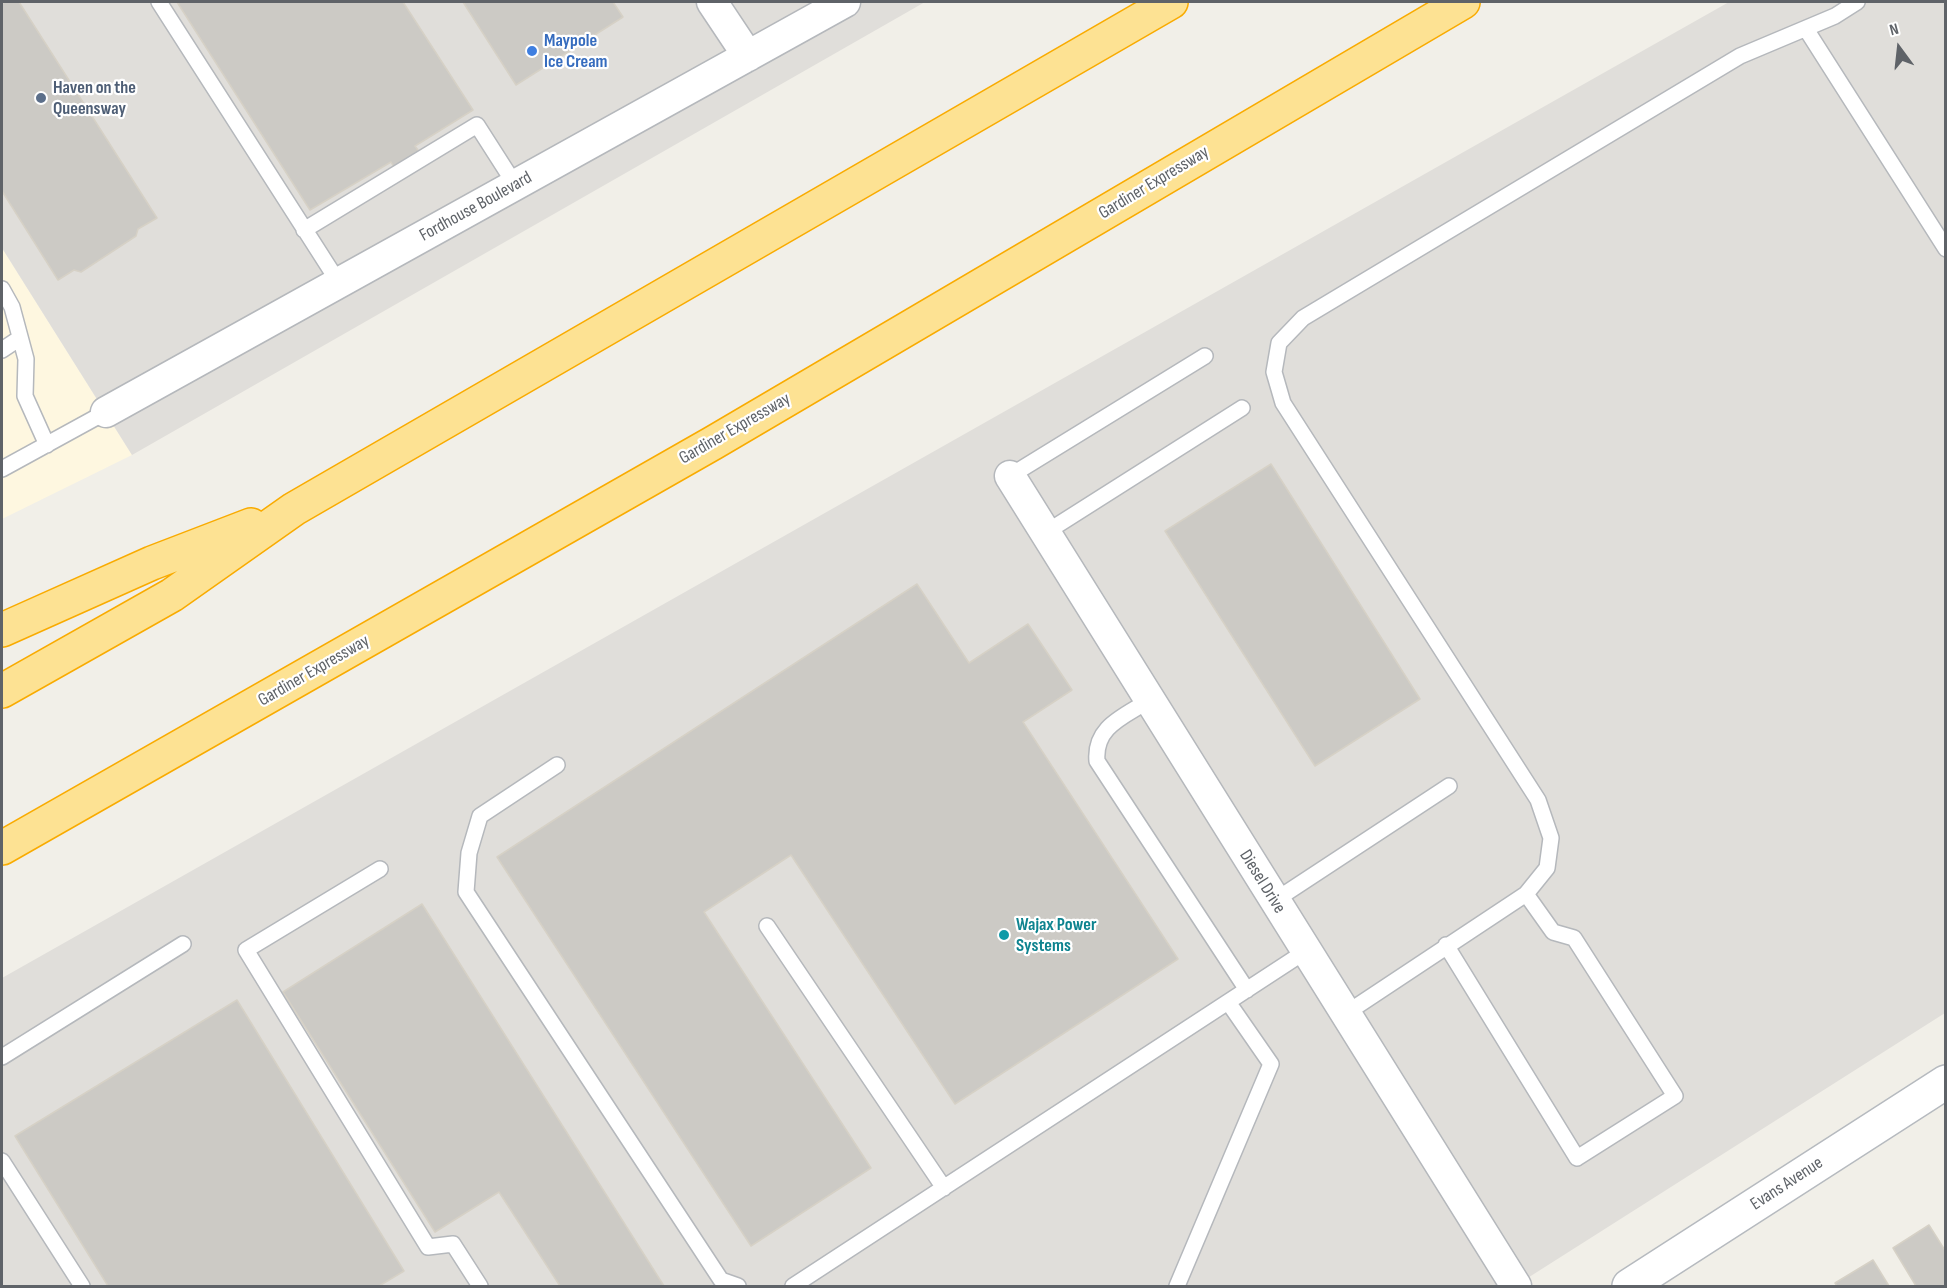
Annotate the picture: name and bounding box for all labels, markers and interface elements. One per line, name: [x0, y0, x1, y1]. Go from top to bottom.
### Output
north arrow: [1869, 18, 1929, 78]
text: N: [1888, 20, 1901, 40]
place label: Maypole Ice Cream: [544, 30, 608, 72]
marker: Maypole Ice Cream: [525, 44, 539, 58]
place label: Haven on the Queensway: [53, 77, 136, 119]
marker: Haven on the Queensway: [34, 91, 48, 105]
street label: Gardiner Expressway: [1095, 142, 1213, 224]
street label: Fordhouse Boulevard: [416, 167, 536, 247]
street label: Gardiner Expressway: [676, 388, 794, 470]
street label: Gardiner Expressway: [255, 630, 373, 712]
street label: Diesel Drive: [1234, 846, 1290, 918]
place label: Wajax Power Systems: [1016, 914, 1097, 956]
marker: Wajax Power Systems: [997, 928, 1011, 942]
street label: Evans Avenue: [1747, 1153, 1827, 1215]

